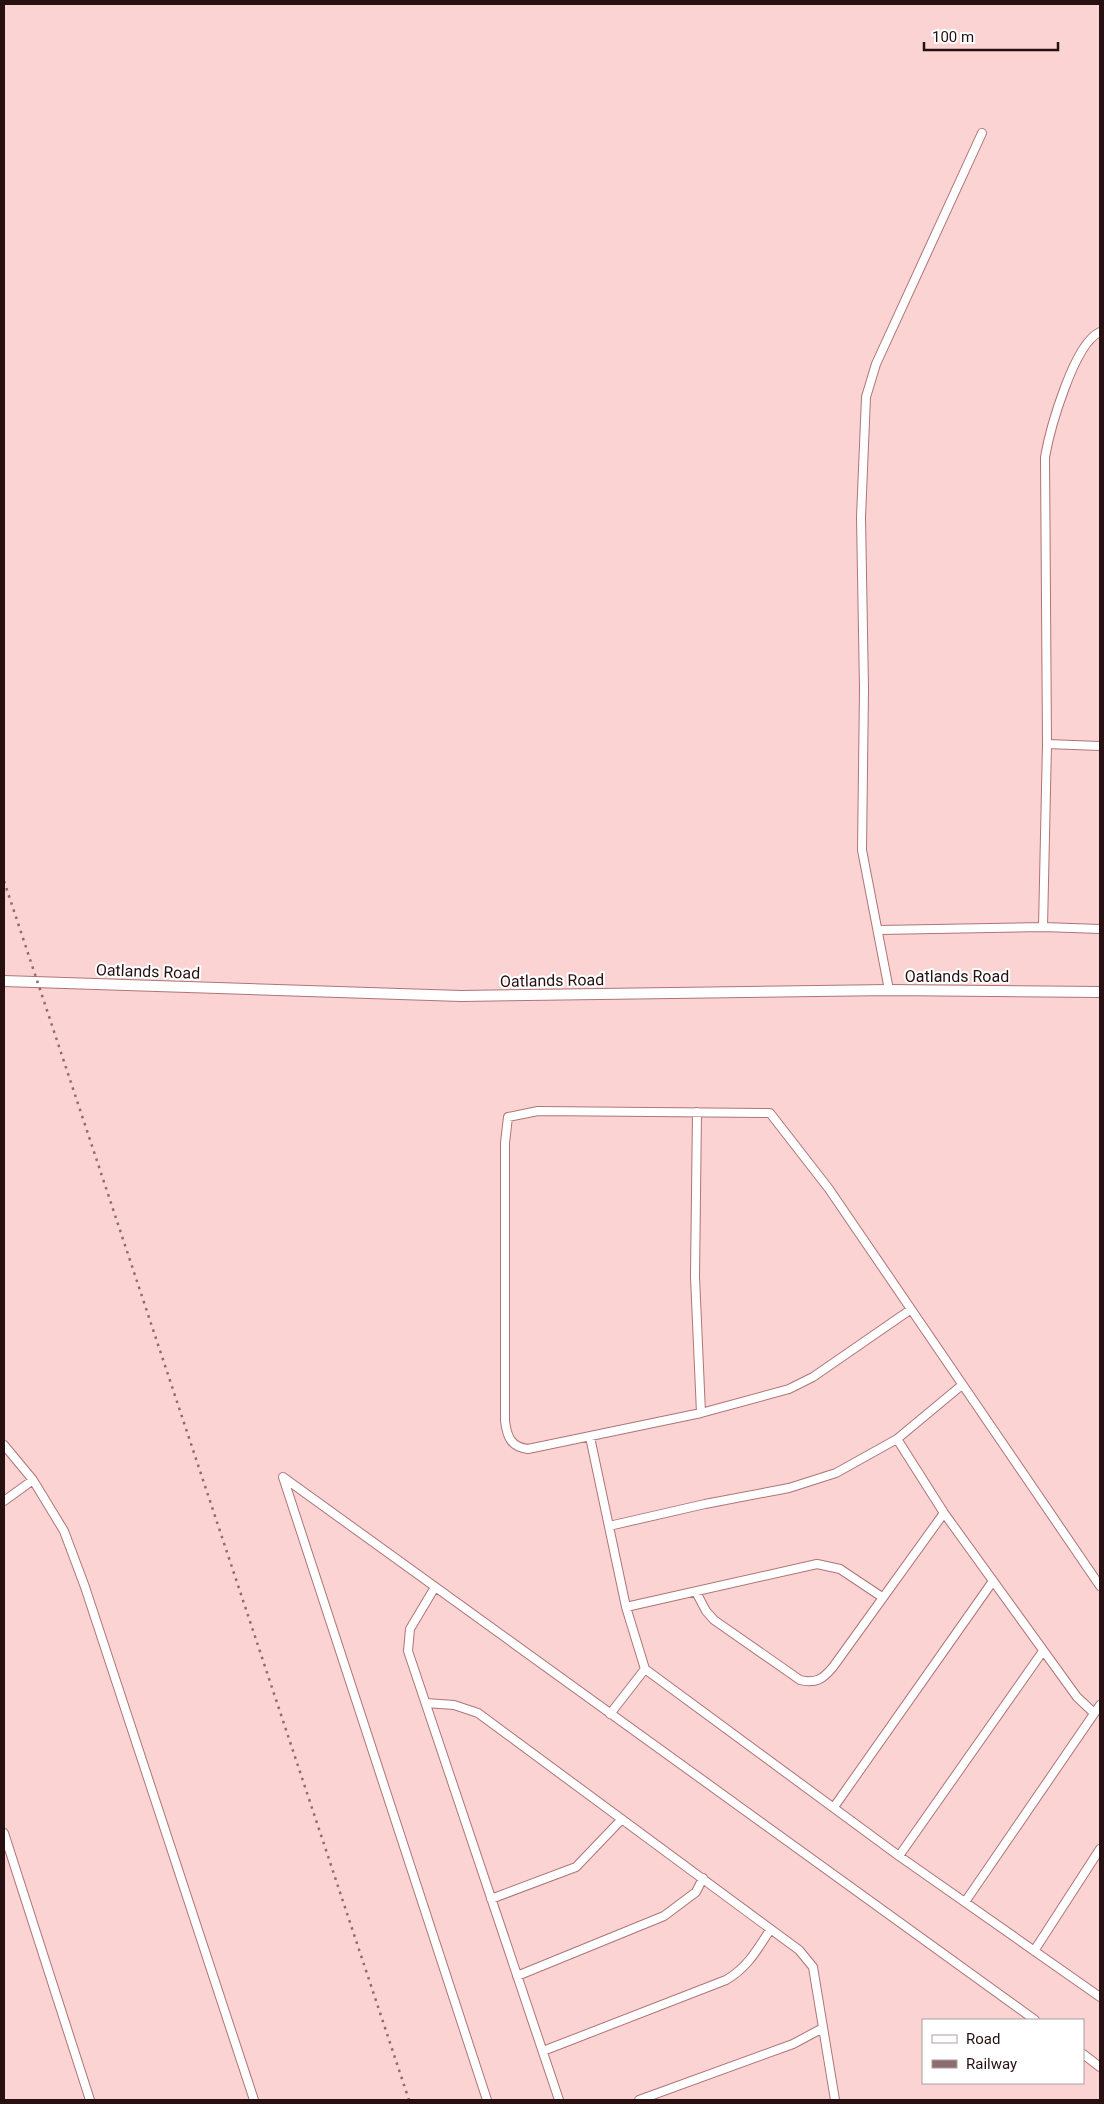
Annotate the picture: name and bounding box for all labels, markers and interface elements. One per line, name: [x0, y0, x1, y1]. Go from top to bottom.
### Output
scale bar: [924, 20, 1058, 52]
text: 100 m: [932, 28, 974, 46]
street label: Oatlands Road: [96, 960, 200, 983]
street label: Oatlands Road: [905, 967, 1009, 986]
street label: Oatlands Road: [500, 970, 604, 991]
legend: [922, 2019, 1084, 2084]
text: Road: [966, 2030, 1000, 2048]
text: Railway: [966, 2055, 1017, 2073]

